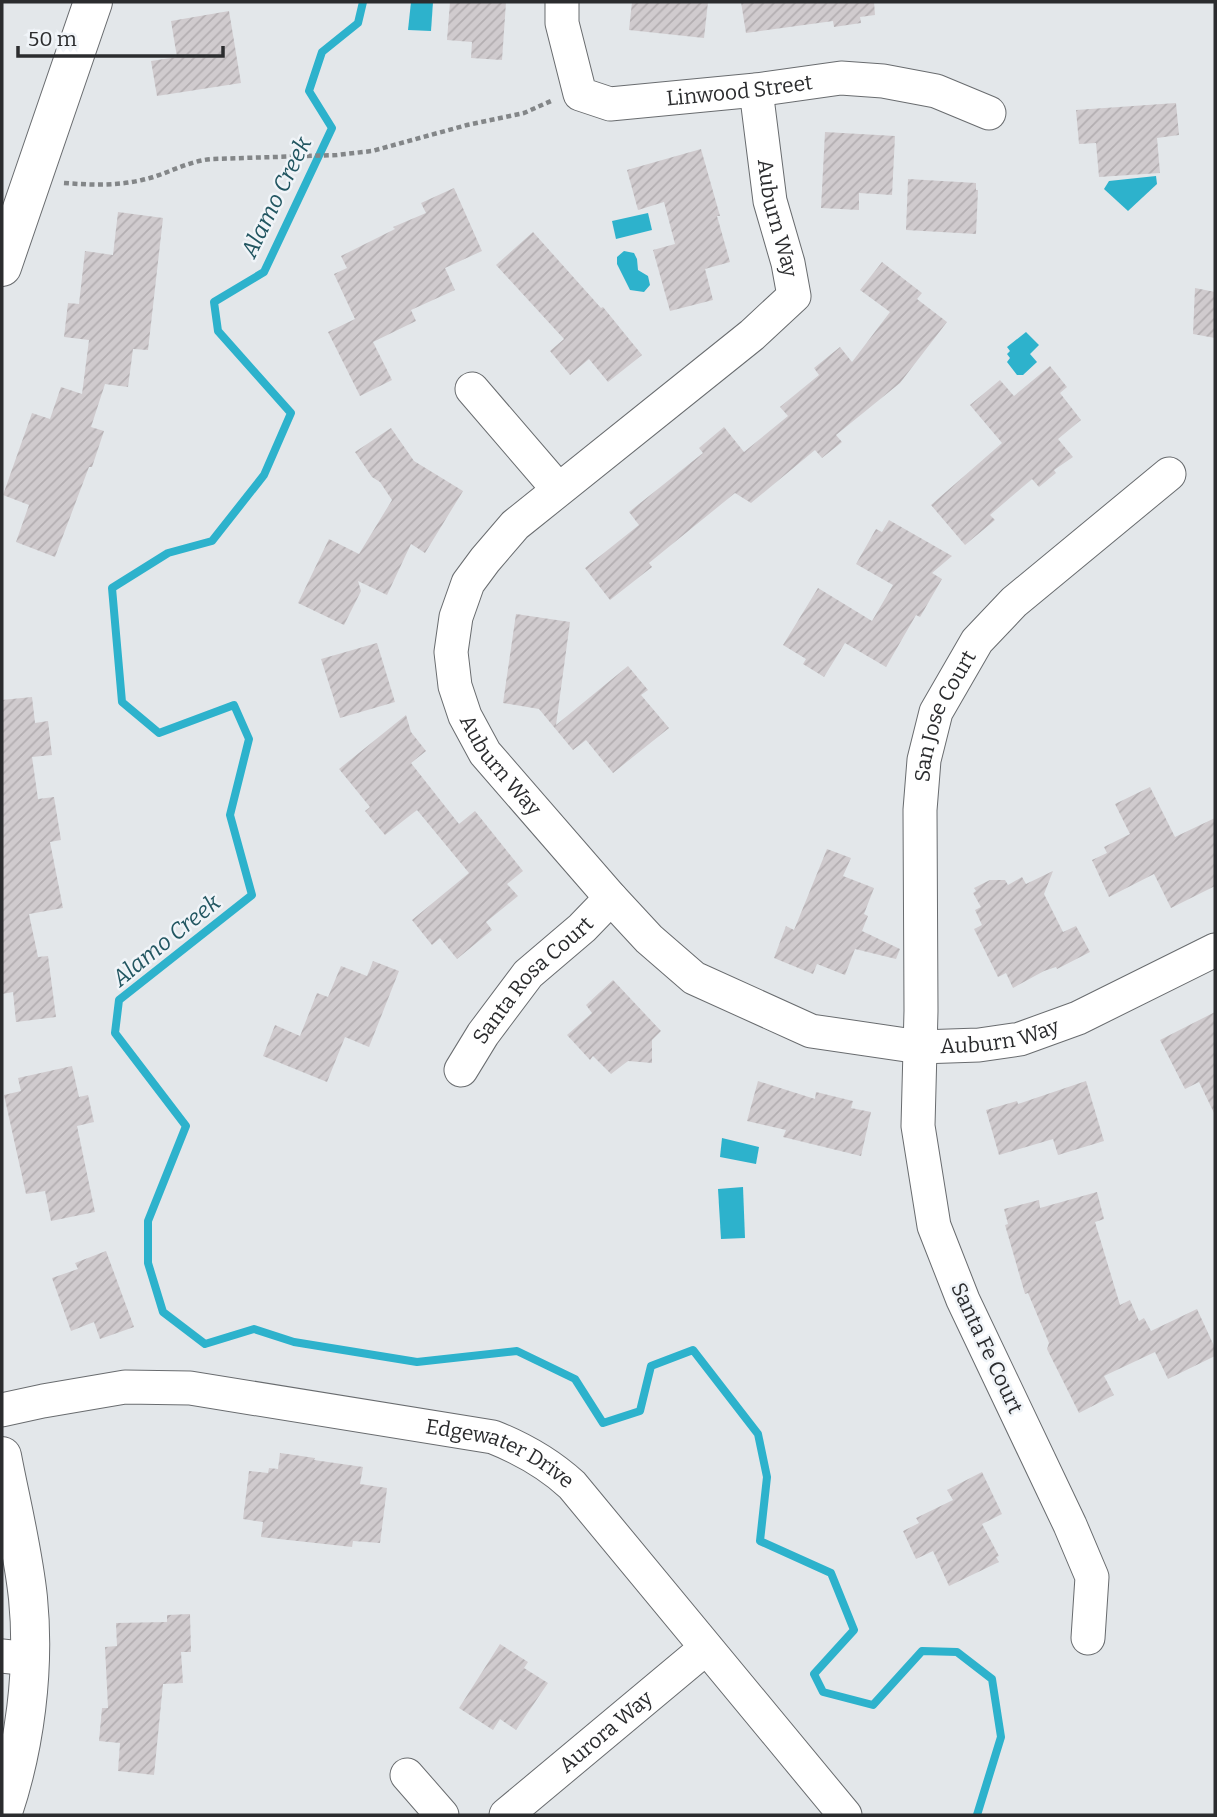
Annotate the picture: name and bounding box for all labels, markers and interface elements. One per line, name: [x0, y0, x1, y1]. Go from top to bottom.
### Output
scale bar: [18, 14, 222, 58]
text: 50 m: [28, 26, 77, 52]
street label: Linwood Street: [665, 69, 815, 112]
water label: Alamo Creek: [234, 132, 317, 263]
street label: Auburn Way: [752, 157, 803, 280]
street label: San Jose Court: [909, 645, 982, 783]
street label: Auburn Way: [454, 710, 547, 822]
water label: Alamo Creek: [106, 888, 226, 993]
street label: Santa Rosa Court: [467, 911, 599, 1049]
street label: Auburn Way: [940, 1013, 1063, 1059]
street label: Santa Fe Court: [945, 1278, 1029, 1418]
street label: Edgewater Drive: [424, 1413, 580, 1494]
street label: Aurora Way: [554, 1685, 659, 1778]

